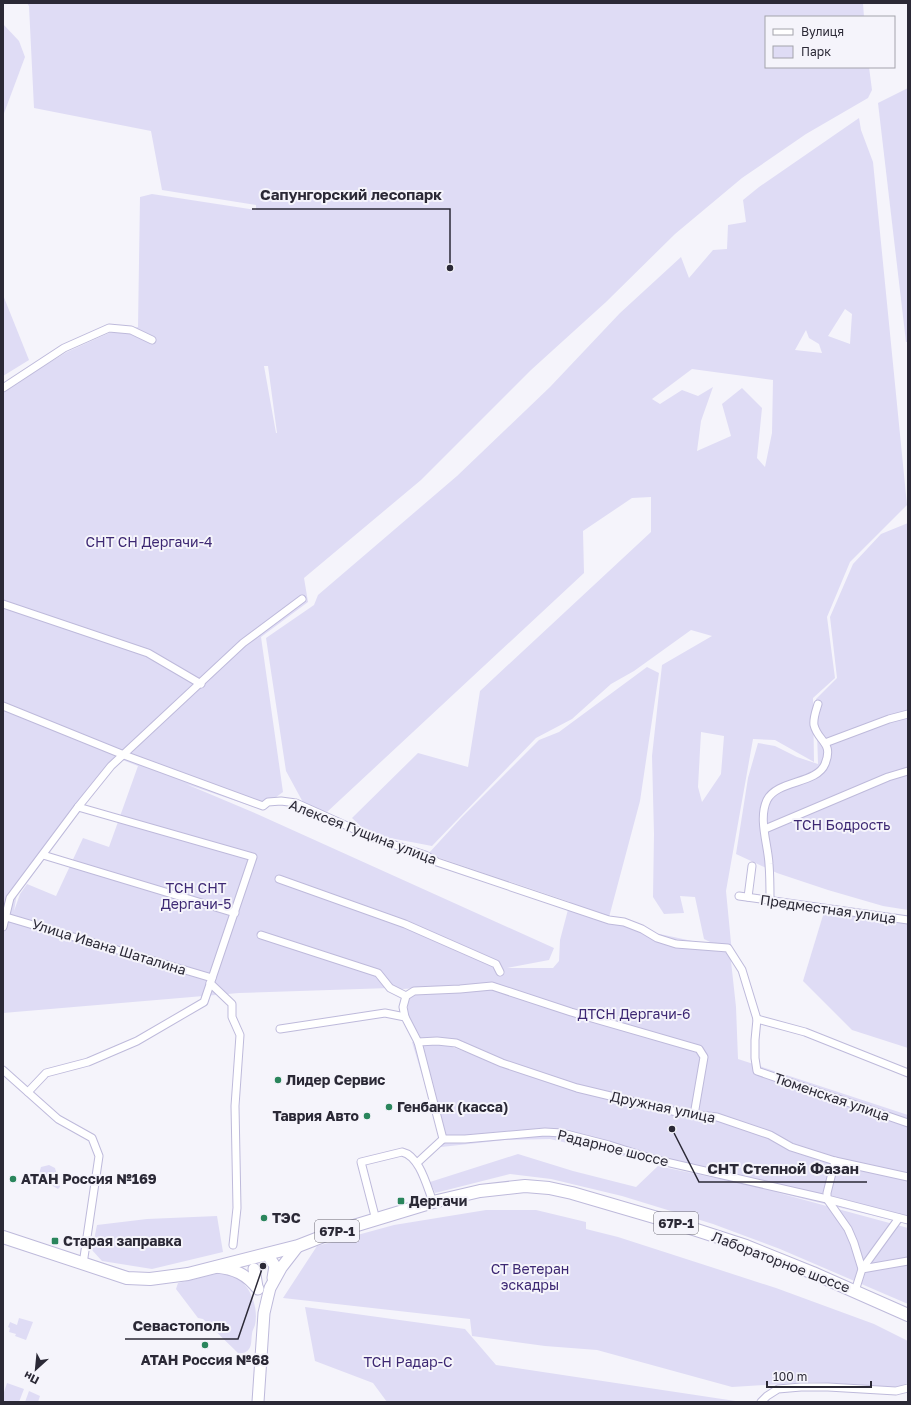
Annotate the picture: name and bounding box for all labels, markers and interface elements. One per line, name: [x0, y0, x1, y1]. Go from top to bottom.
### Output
legend: [765, 16, 895, 68]
text: Вулиця: [801, 24, 844, 39]
text: Парк: [801, 44, 831, 59]
callout: Сапунгорский лесопарк: [252, 182, 450, 209]
text: Сапунгорский лесопарк: [260, 185, 442, 203]
park label: СНТ СН Дергачи-4: [85, 533, 213, 550]
street label: Алексея Гущина улица: [287, 795, 439, 868]
park label: ТСН Бодрость: [794, 816, 890, 833]
park label: ТСН СНТ Дергачи-5: [161, 879, 231, 912]
street label: Предместная улица: [759, 891, 897, 926]
street label: Улица Ивана Шаталина: [30, 915, 188, 978]
park label: ДТСН Дергачи-6: [578, 1005, 690, 1022]
street label: Тюменская улица: [772, 1069, 892, 1124]
place label: Лидер Сервис: [286, 1071, 385, 1088]
marker: Лидер Сервис: [273, 1075, 283, 1085]
street label: Дружная улица: [609, 1087, 717, 1126]
place label: Генбанк (касса): [397, 1098, 508, 1115]
marker: Генбанк (касса): [384, 1102, 394, 1112]
place label: Таврия Авто: [272, 1107, 359, 1124]
marker: Таврия Авто: [362, 1111, 372, 1121]
street label: Радарное шоссе: [556, 1125, 670, 1170]
callout: СНТ Степной Фазан: [699, 1155, 867, 1182]
text: СНТ Степной Фазан: [707, 1159, 859, 1177]
place label: АТАН Россия №169: [21, 1170, 157, 1187]
marker: АТАН Россия №169: [8, 1174, 18, 1184]
place label: Дергачи: [409, 1192, 467, 1209]
marker: Дергачи: [396, 1196, 406, 1206]
place label: ТЭС: [272, 1209, 301, 1226]
road number: 67Р-1: [654, 1212, 698, 1234]
marker: ТЭС: [259, 1213, 269, 1223]
road number: 67Р-1: [315, 1220, 359, 1242]
street label: Лабораторное шоссе: [710, 1227, 853, 1296]
place label: Старая заправка: [63, 1232, 182, 1249]
marker: Старая заправка: [50, 1236, 60, 1246]
park label: СТ Ветеран эскадры: [491, 1260, 569, 1293]
callout: Севастополь: [125, 1312, 238, 1339]
text: Севастополь: [132, 1316, 230, 1334]
marker: АТАН Россия №68: [200, 1340, 210, 1350]
north arrow: [16, 1349, 56, 1389]
place label: АТАН Россия №68: [141, 1351, 269, 1368]
park label: ТСН Радар-С: [363, 1353, 453, 1370]
scale bar: [767, 1363, 871, 1389]
text: Пн: [21, 1369, 41, 1388]
text: 100 m: [773, 1369, 807, 1384]

